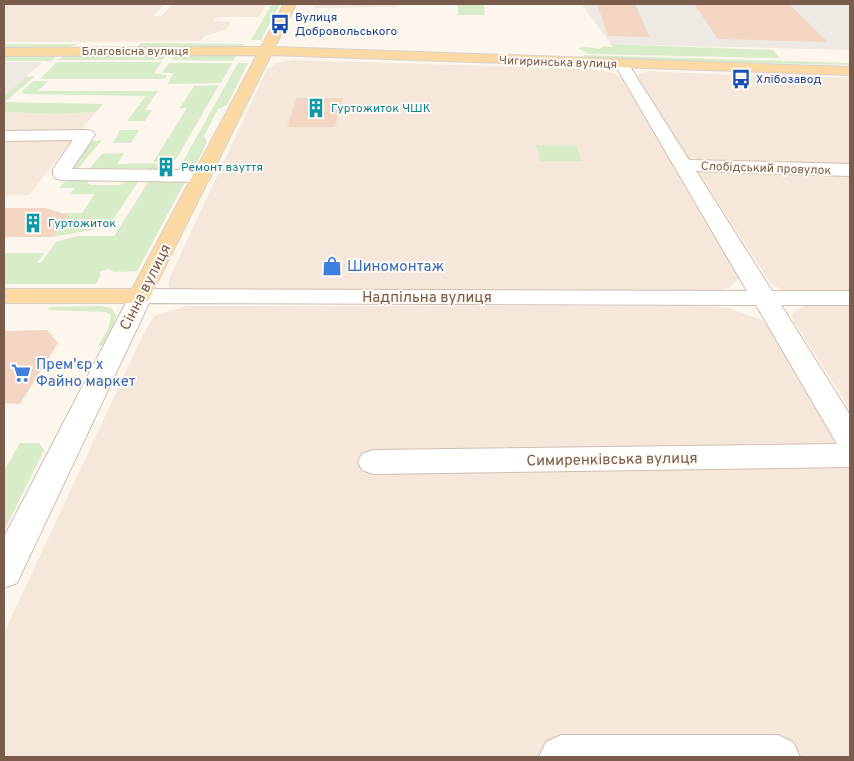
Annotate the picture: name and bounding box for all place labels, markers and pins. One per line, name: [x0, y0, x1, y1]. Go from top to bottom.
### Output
place label: Вулиця Добровольського: [295, 10, 398, 40]
bus stop icon: Вулиця Добровольського: [269, 13, 291, 35]
bus stop icon: Хлібозавод: [730, 68, 752, 90]
place label: Хлібозавод: [756, 72, 822, 88]
building icon: Гуртожиток ЧШК: [305, 97, 327, 119]
place label: Гуртожиток ЧШК: [331, 101, 431, 117]
building icon: Ремонт взуття: [155, 156, 177, 178]
place label: Ремонт взуття: [181, 160, 263, 176]
building icon: Гуртожиток: [22, 212, 44, 234]
place label: Гуртожиток: [48, 216, 116, 232]
shop icon: Шиномонтаж: [321, 255, 343, 277]
place label: Шиномонтаж: [347, 258, 445, 277]
place label: Прем'єр х Файно маркет: [36, 356, 136, 392]
supermarket icon: Прем'єр х Файно маркет: [10, 362, 32, 384]

